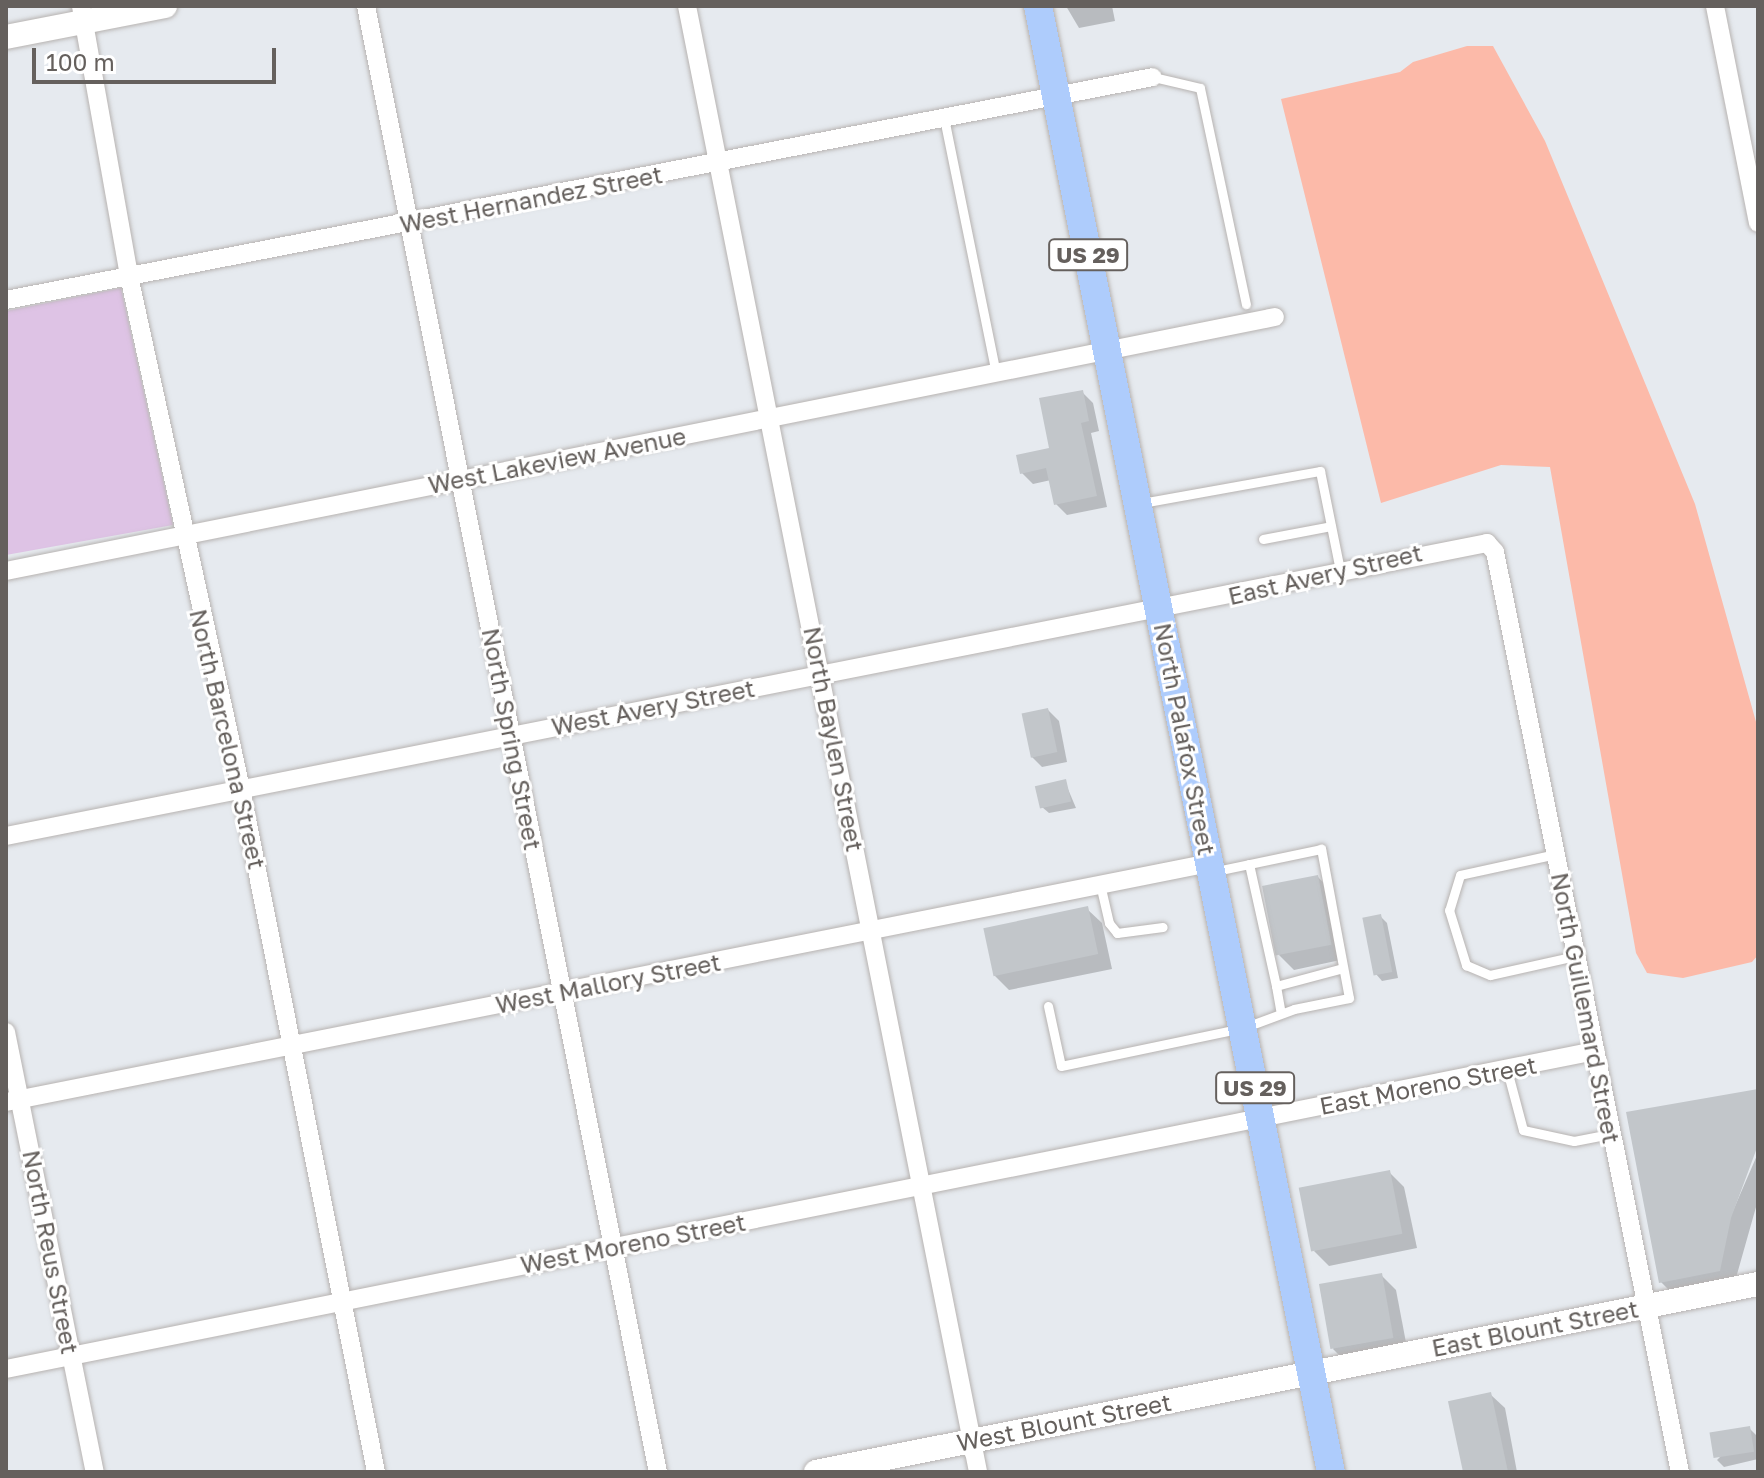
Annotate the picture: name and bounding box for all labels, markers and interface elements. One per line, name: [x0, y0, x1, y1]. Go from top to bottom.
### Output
scale bar: [36, 32, 280, 82]
text: 100 m: [46, 47, 115, 76]
street label: West Hernandez Street: [397, 159, 665, 239]
road number: US 29: [1048, 237, 1128, 273]
street label: West Lakeview Avenue: [426, 421, 688, 499]
street label: East Avery Street: [1225, 538, 1425, 610]
street label: North Barcelona Street: [184, 606, 272, 872]
street label: North Palafox Street: [1148, 621, 1222, 857]
street label: North Baylen Street: [798, 624, 870, 854]
street label: North Spring Street: [476, 626, 548, 852]
street label: West Avery Street: [549, 673, 757, 741]
street label: North Guillemard Street: [1546, 870, 1626, 1146]
street label: West Mallory Street: [493, 947, 723, 1019]
street label: East Moreno Street: [1317, 1050, 1539, 1120]
road number: US 29: [1215, 1070, 1295, 1106]
street label: North Reus Street: [17, 1148, 85, 1356]
street label: West Moreno Street: [518, 1207, 748, 1279]
street label: East Blount Street: [1429, 1294, 1641, 1362]
street label: West Blount Street: [954, 1387, 1174, 1457]

